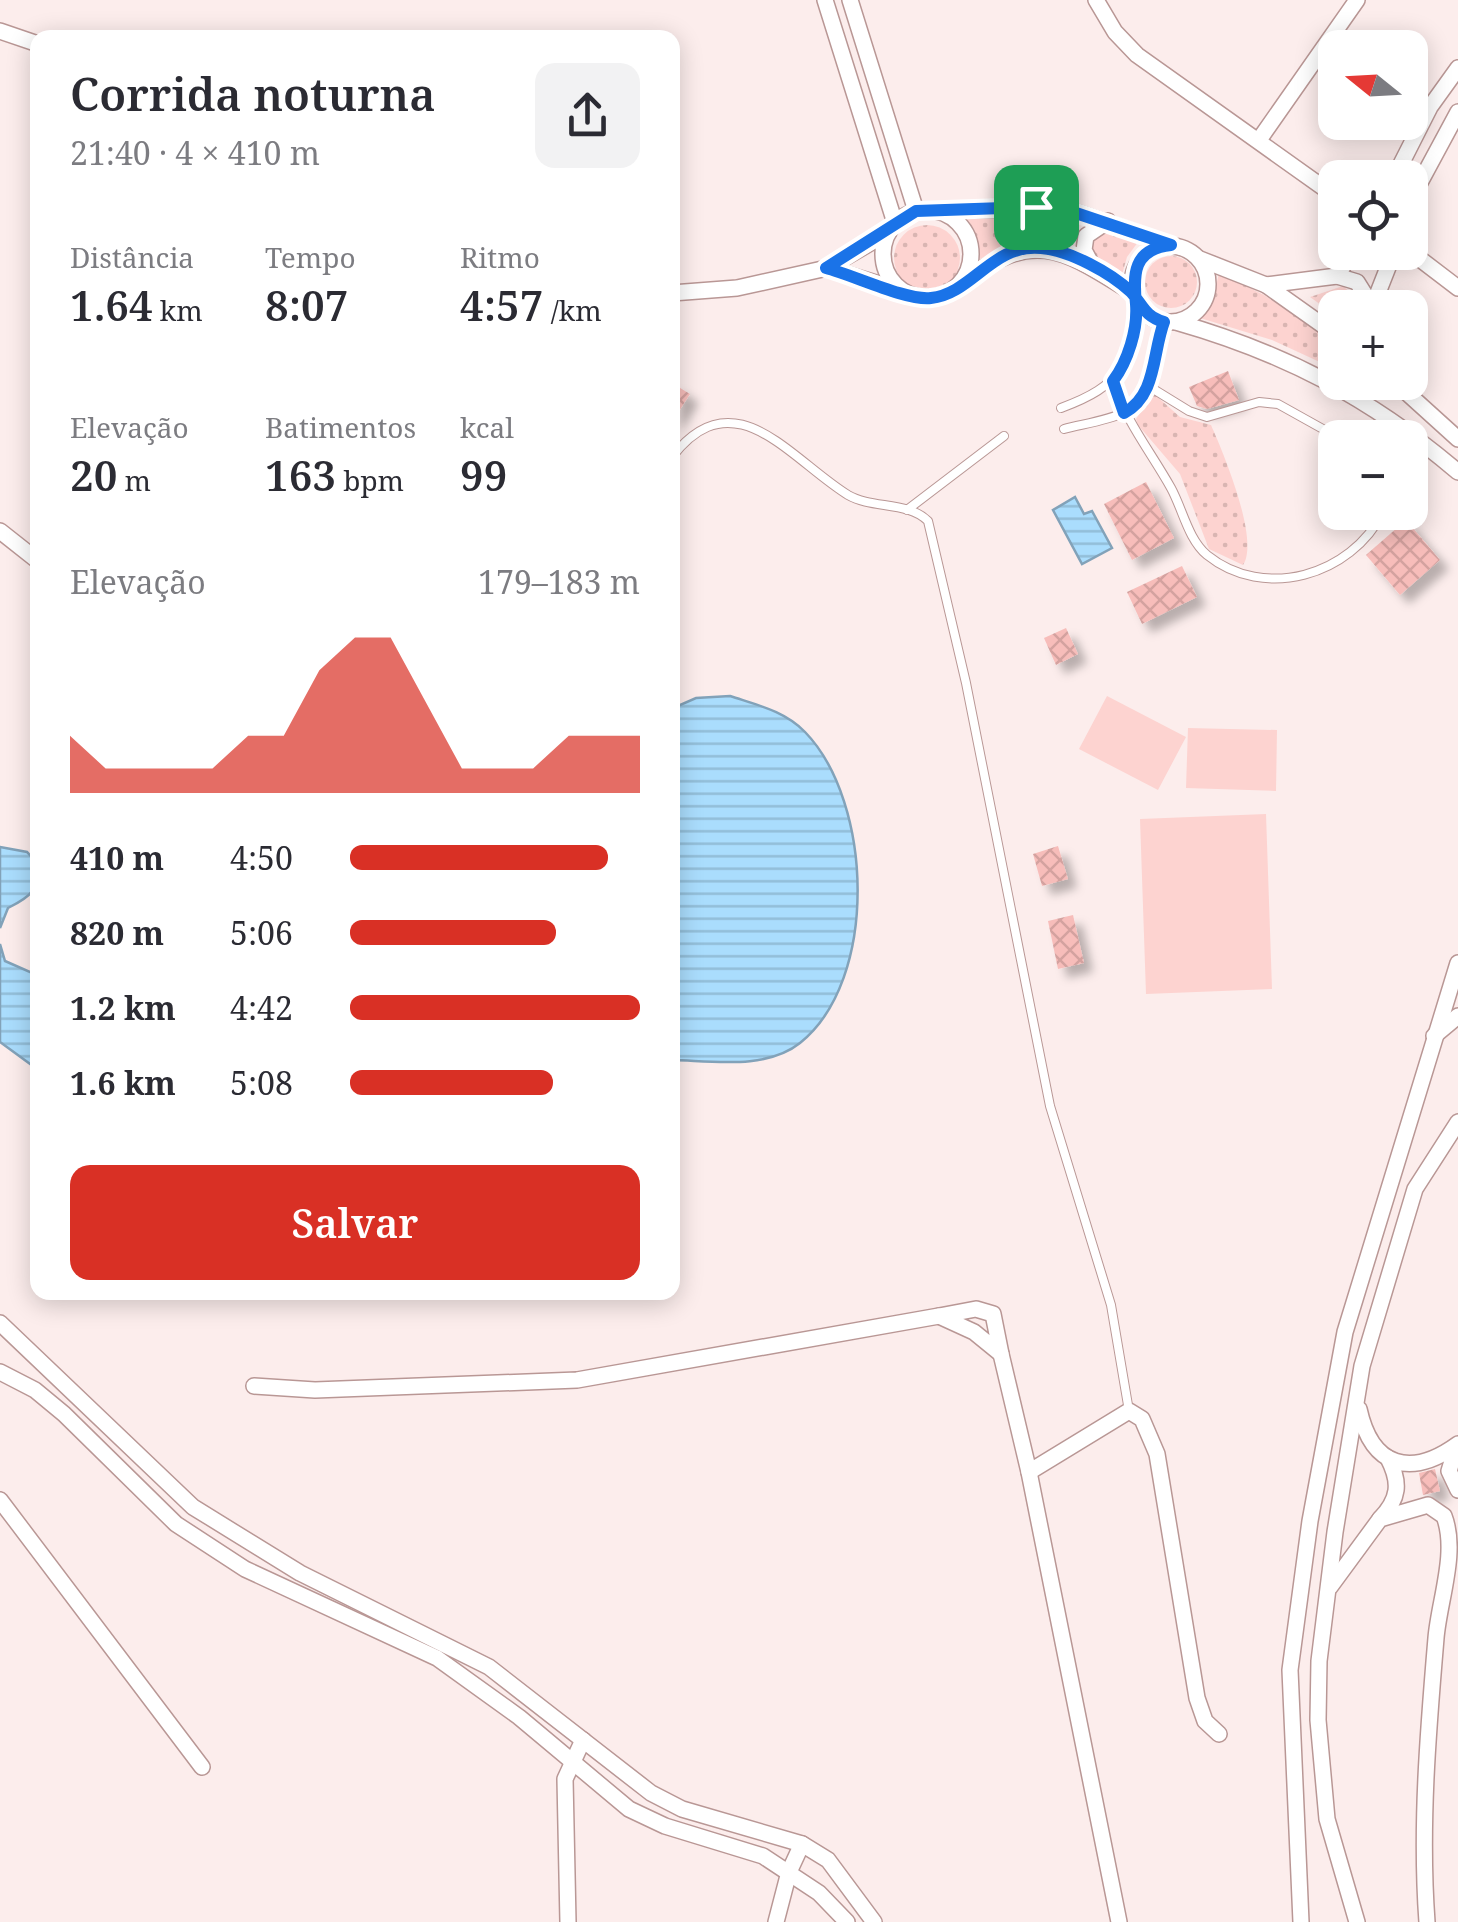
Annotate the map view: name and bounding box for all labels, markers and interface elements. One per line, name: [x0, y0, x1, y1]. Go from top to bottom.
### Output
north arrow: [1318, 30, 1428, 140]
map controls: [1318, 30, 1428, 530]
text: Corrida noturna: [70, 63, 436, 124]
button: share: [535, 63, 640, 168]
text: 21:40 · 4 × 410 m: [70, 131, 320, 174]
button: locate: [1318, 160, 1428, 270]
pin: [994, 165, 1079, 250]
icon: arrive: [1009, 180, 1064, 235]
text: Distância: [70, 238, 194, 276]
text: Tempo: [265, 238, 356, 276]
text: Ritmo: [460, 238, 540, 276]
text: 1.64: [70, 276, 153, 333]
text: 8:07: [265, 276, 348, 333]
text: 4:57: [460, 276, 543, 333]
button: +: [1318, 290, 1428, 400]
text: km: [153, 291, 203, 329]
text: /km: [543, 291, 602, 329]
text: Elevação: [70, 408, 189, 446]
text: Batimentos: [265, 408, 416, 446]
text: kcal: [460, 408, 514, 446]
button: −: [1318, 420, 1428, 530]
text: 20: [70, 446, 117, 503]
text: 163: [265, 446, 336, 503]
text: 99: [460, 446, 507, 503]
text: m: [117, 461, 151, 499]
text: bpm: [336, 461, 404, 499]
text: Elevação: [70, 560, 206, 603]
text: 179–183 m: [478, 560, 640, 603]
text: 410 m: [70, 836, 164, 879]
text: 4:50: [230, 836, 293, 879]
text: 820 m: [70, 911, 164, 954]
text: 5:06: [230, 911, 293, 954]
text: 1.2 km: [70, 986, 176, 1029]
text: 4:42: [230, 986, 293, 1029]
text: 1.6 km: [70, 1061, 176, 1104]
text: 5:08: [230, 1061, 293, 1104]
button: Salvar: [70, 1165, 640, 1280]

